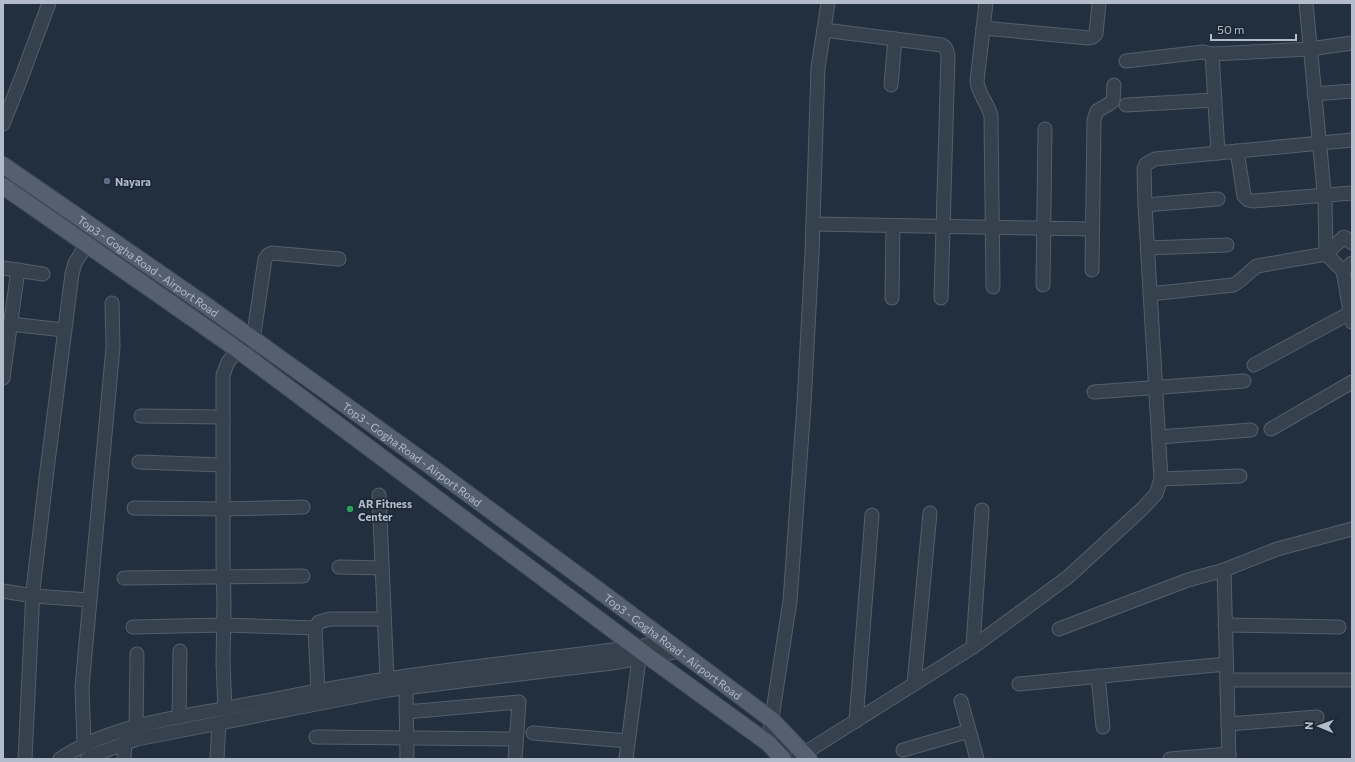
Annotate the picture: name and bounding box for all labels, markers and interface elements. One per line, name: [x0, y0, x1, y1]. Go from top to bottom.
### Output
scale bar: [1211, 16, 1296, 42]
text: 50 m: [1217, 22, 1245, 36]
place label: Nayara: [115, 175, 151, 188]
marker: Nayara: [102, 176, 112, 186]
street label: Top3 - Gogha Road - Airport Road: [76, 212, 222, 319]
street label: Top3 - Gogha Road - Airport Road: [340, 399, 485, 508]
place label: AR Fitness Center: [358, 497, 412, 523]
marker: AR Fitness Center: [345, 504, 355, 514]
street label: Top3 - Gogha Road - Airport Road: [602, 590, 745, 702]
north arrow: [1299, 706, 1339, 746]
text: N: [1302, 721, 1315, 730]

